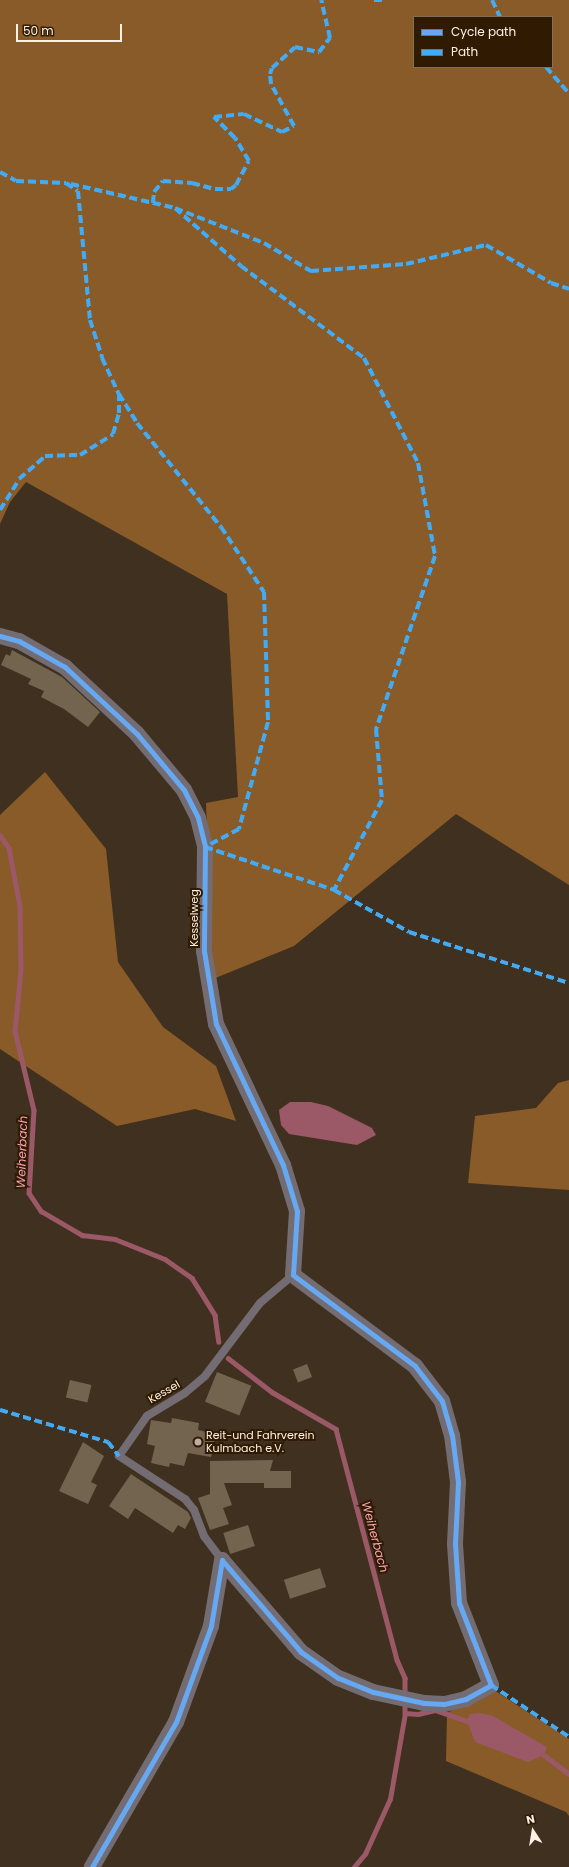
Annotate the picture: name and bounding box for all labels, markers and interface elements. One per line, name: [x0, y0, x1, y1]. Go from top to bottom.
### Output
scale bar: [18, 16, 124, 42]
legend: [413, 16, 553, 68]
text: 50 m: [23, 22, 54, 39]
text: Cycle path: [451, 23, 516, 40]
text: Path: [451, 43, 478, 60]
street label: Kesselweg: [187, 889, 201, 947]
water label: Weiherbach: [14, 1115, 30, 1189]
street label: Kessel: [146, 1378, 182, 1406]
place label: Reit-und Fahrverein Kulmbach e.V.: [206, 1429, 315, 1455]
marker: Reit-und Fahrverein Kulmbach e.V.: [193, 1437, 203, 1447]
water label: Weiherbach: [359, 1500, 391, 1574]
north arrow: [513, 1811, 553, 1851]
text: N: [525, 1811, 536, 1828]

